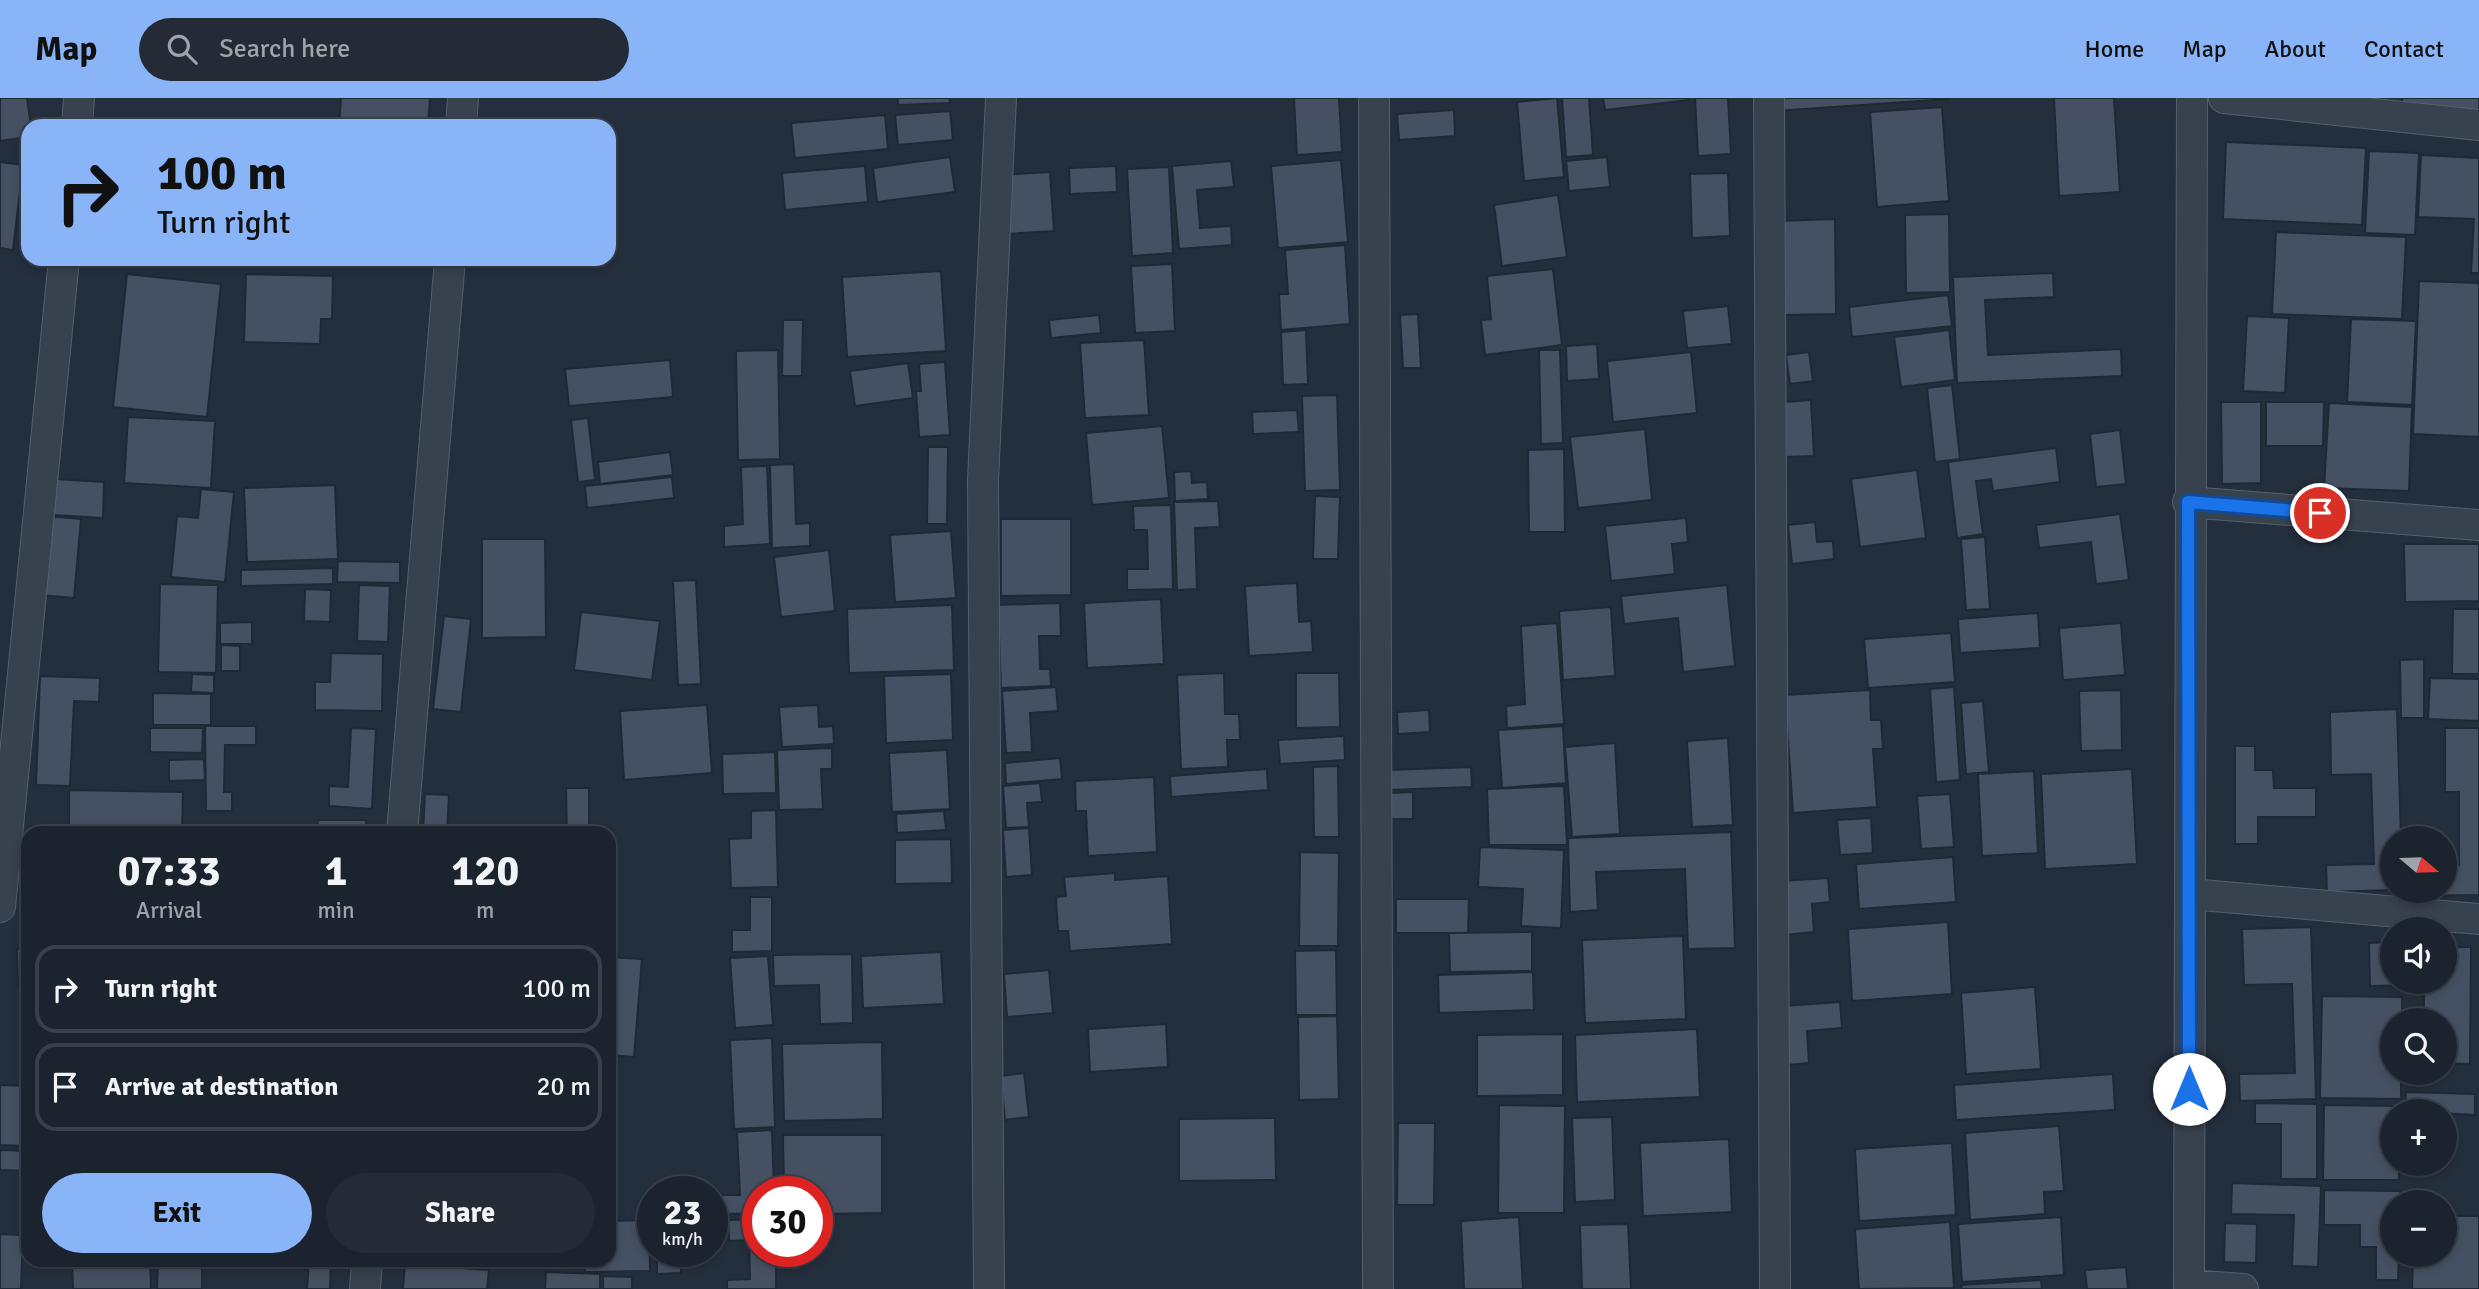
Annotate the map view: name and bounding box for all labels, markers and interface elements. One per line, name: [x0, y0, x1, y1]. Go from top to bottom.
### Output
search box: [139, 18, 629, 81]
text: Map: [35, 29, 97, 70]
icon: search: [163, 30, 201, 68]
text: Search here: [219, 33, 350, 65]
text: Home: [2084, 34, 2144, 64]
text: Map: [2182, 34, 2227, 64]
text: About: [2265, 34, 2326, 64]
text: Contact: [2364, 34, 2444, 64]
text: 100 m: [157, 143, 287, 203]
icon: right: [42, 147, 133, 238]
text: Turn right: [157, 203, 290, 242]
pin: [2290, 483, 2350, 543]
icon: arrive: [2301, 494, 2339, 532]
north arrow: [2380, 826, 2457, 903]
map controls: [2380, 826, 2457, 1267]
text: 07:33: [118, 846, 221, 897]
text: 1: [325, 846, 347, 897]
text: 120: [451, 846, 519, 897]
text: Arrival: [136, 896, 202, 925]
text: min: [317, 896, 355, 925]
text: m: [476, 896, 494, 925]
button: sound: [2380, 917, 2457, 994]
icon: right: [46, 970, 84, 1008]
text: Turn right: [105, 973, 217, 1005]
text: 100 m: [522, 973, 591, 1005]
button: search: [2380, 1008, 2457, 1085]
position arrow: [2152, 1052, 2226, 1126]
icon: arrive: [46, 1068, 84, 1106]
text: Arrive at destination: [105, 1071, 338, 1103]
text: 20 m: [536, 1071, 591, 1103]
button: +: [2380, 1099, 2457, 1176]
button: Exit: [42, 1173, 312, 1253]
button: Share: [326, 1173, 595, 1253]
speed limit sign: 30: [742, 1176, 833, 1267]
button: −: [2380, 1190, 2457, 1267]
text: 23: [664, 1191, 701, 1234]
text: km/h: [662, 1228, 703, 1250]

